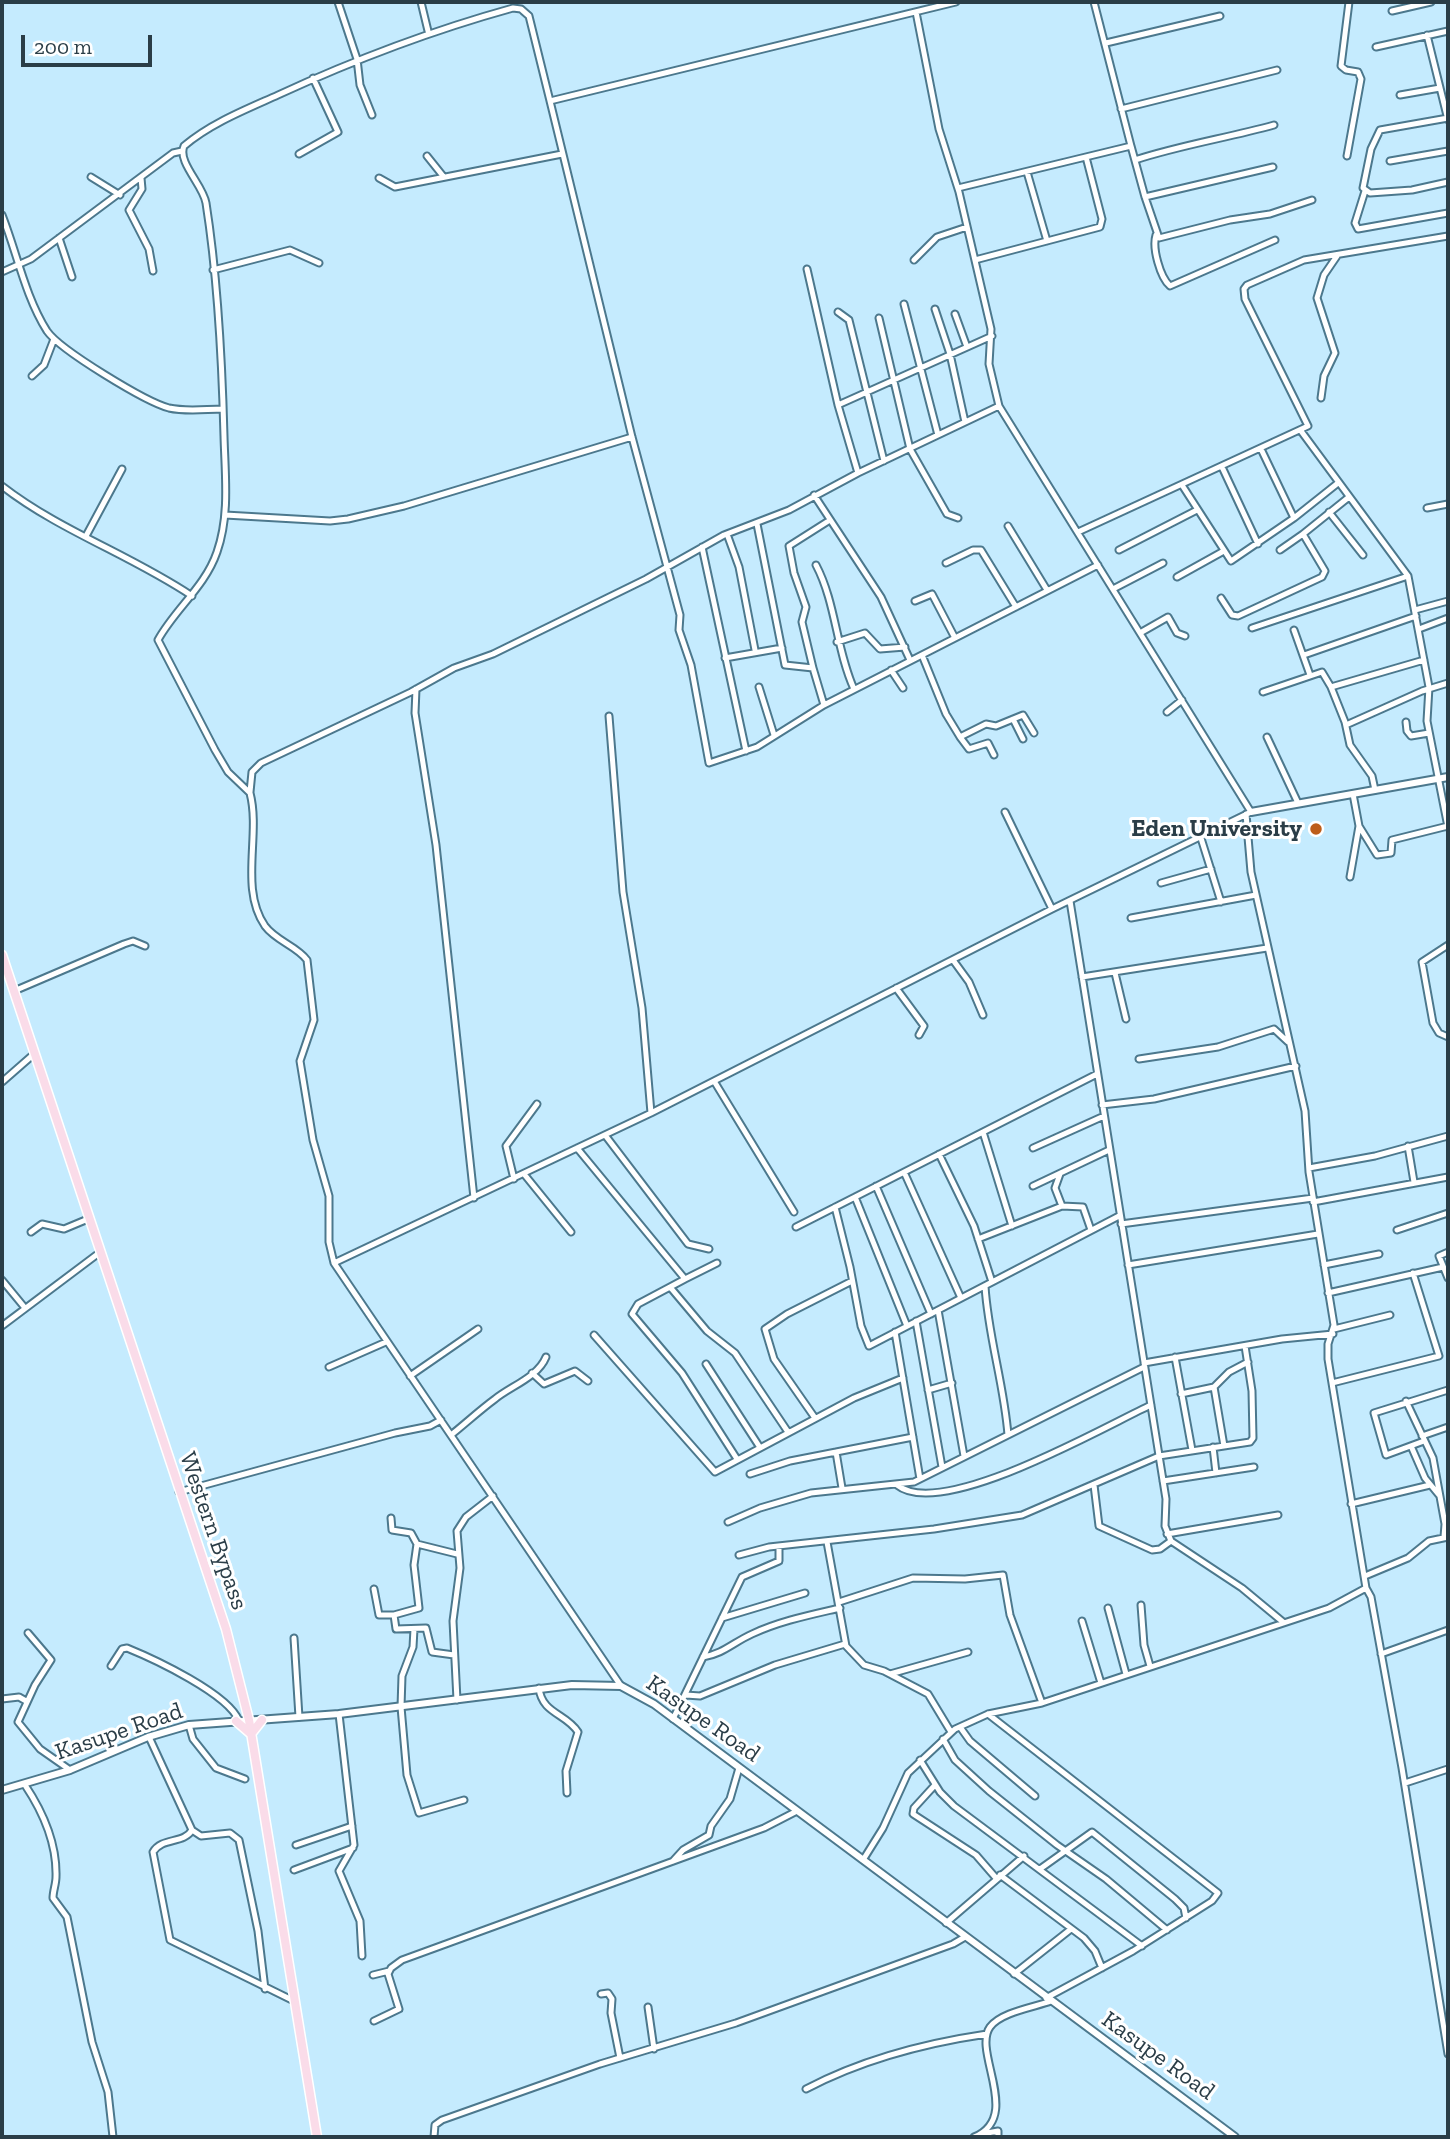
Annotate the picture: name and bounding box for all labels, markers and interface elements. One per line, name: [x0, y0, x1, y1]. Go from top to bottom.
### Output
scale bar: [24, 21, 156, 65]
text: 200 m: [34, 34, 92, 59]
place label: Eden University: [1131, 815, 1302, 843]
marker: Eden University: [1308, 821, 1324, 837]
street label: Western Bypass: [173, 1448, 253, 1614]
street label: Kasupe Road: [640, 1669, 766, 1769]
street label: Kasupe Road: [52, 1697, 186, 1767]
street label: Kasupe Road: [1096, 2005, 1220, 2107]

